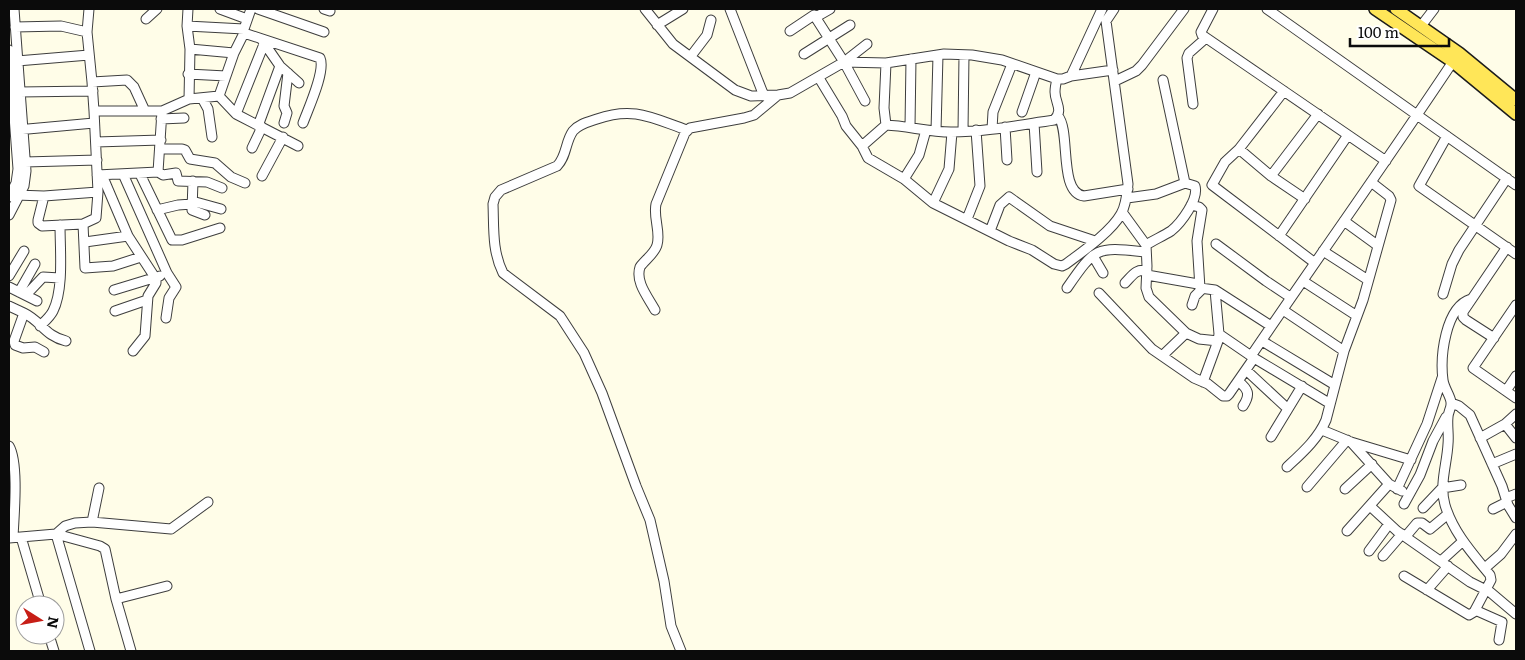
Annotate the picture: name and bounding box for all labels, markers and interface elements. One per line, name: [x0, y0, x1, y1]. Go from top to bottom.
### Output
scale bar: [1350, 15, 1449, 47]
text: 100 m: [1358, 20, 1399, 43]
north arrow: [15, 595, 65, 645]
text: N: [43, 615, 65, 631]

